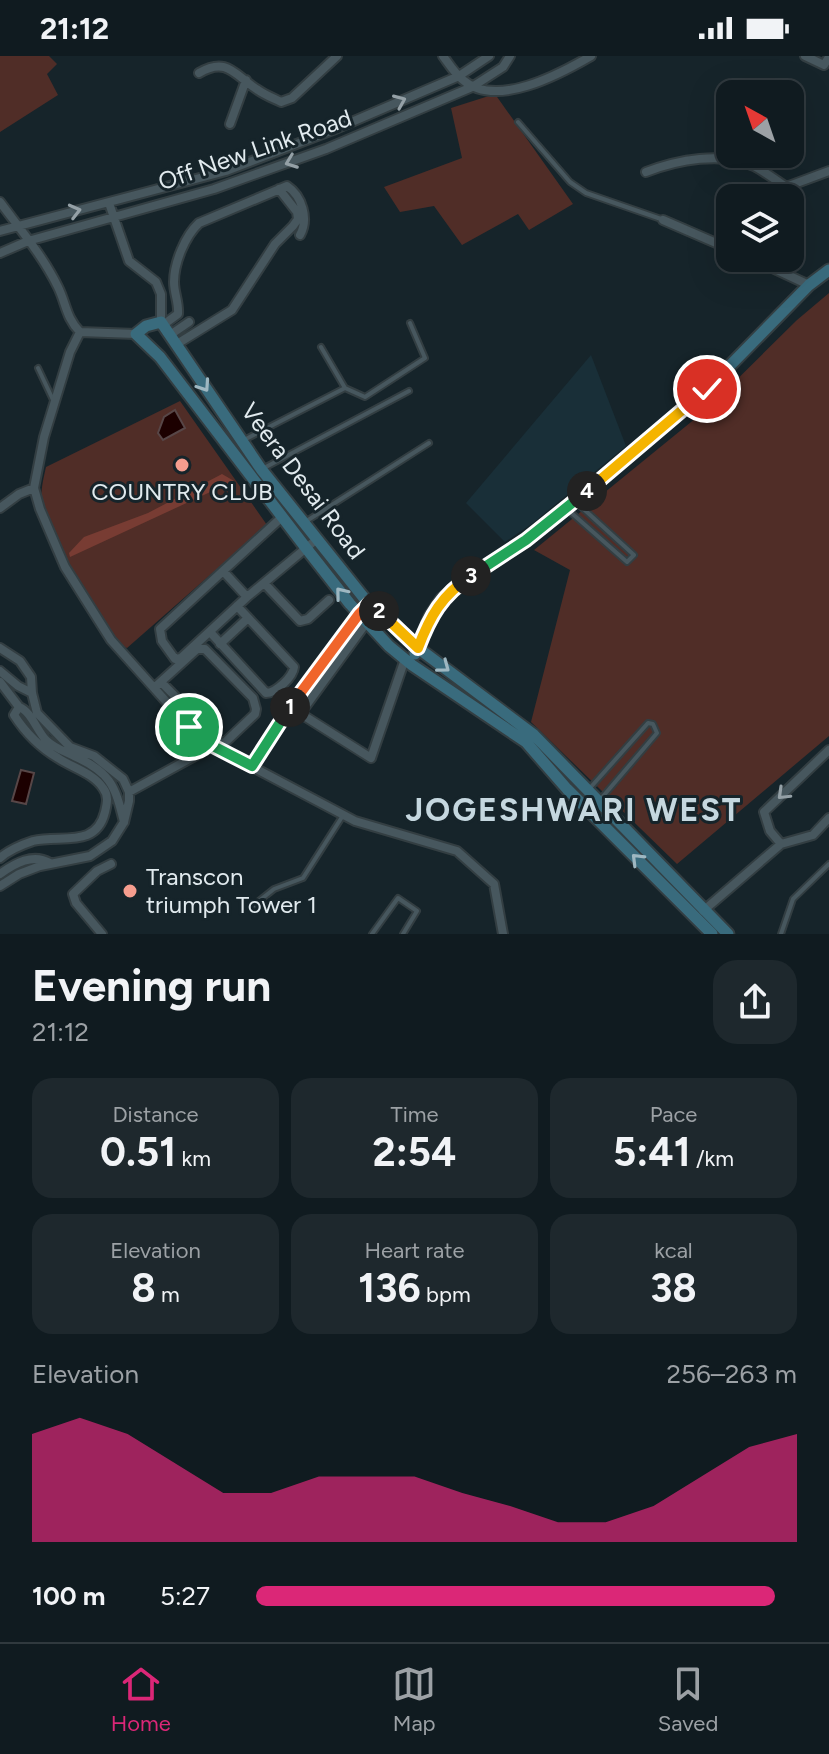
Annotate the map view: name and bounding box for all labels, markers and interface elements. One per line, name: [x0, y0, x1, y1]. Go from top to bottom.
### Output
text: 21:12: [40, 10, 109, 47]
north arrow: [716, 80, 804, 168]
map controls: [716, 80, 804, 272]
one-way arrow: [392, 95, 406, 111]
street label: Off New Link Road: [154, 103, 355, 196]
one-way arrow: [285, 152, 299, 169]
button: layers: [716, 184, 804, 272]
one-way arrow: [68, 203, 82, 220]
pin: [673, 355, 741, 423]
icon: check: [685, 367, 729, 411]
one-way arrow: [194, 377, 209, 391]
street label: Veera Desai Road: [235, 397, 372, 564]
marker: COUNTRY CLUB: [173, 456, 191, 474]
pin: 4: [567, 471, 607, 511]
place label: COUNTRY CLUB: [91, 477, 273, 506]
text: 4: [580, 477, 594, 504]
pin: 3: [451, 556, 491, 596]
text: 3: [465, 562, 477, 589]
one-way arrow: [337, 587, 351, 602]
pin: 2: [359, 591, 399, 631]
text: 2: [373, 597, 385, 624]
one-way arrow: [435, 658, 450, 672]
pin: 1: [270, 687, 310, 727]
pin: [155, 693, 223, 761]
text: 1: [285, 693, 295, 720]
icon: arrive: [167, 705, 211, 749]
one-way arrow: [778, 785, 792, 799]
district label: JOGESHWARI WEST: [405, 791, 743, 829]
one-way arrow: [632, 854, 646, 868]
place label: Transcon triumph Tower 1: [146, 862, 317, 919]
marker: Transcon triumph Tower 1: [121, 882, 139, 900]
text: Evening run: [32, 959, 271, 1012]
button: share: [713, 960, 797, 1044]
text: 21:12: [32, 1016, 89, 1048]
text: Distance: [112, 1101, 199, 1128]
text: Time: [391, 1101, 438, 1128]
text: Pace: [650, 1101, 697, 1128]
text: 0.51: [100, 1128, 176, 1176]
text: 2:54: [373, 1128, 456, 1176]
text: 5:41: [613, 1128, 691, 1176]
text: km: [176, 1145, 211, 1172]
text: /km: [691, 1145, 734, 1172]
text: Elevation: [110, 1237, 201, 1264]
text: Heart rate: [365, 1237, 464, 1264]
text: kcal: [654, 1237, 693, 1264]
text: 8: [131, 1264, 156, 1312]
text: 136: [358, 1264, 421, 1312]
text: 38: [650, 1264, 697, 1312]
text: m: [156, 1281, 180, 1308]
text: bpm: [421, 1281, 471, 1308]
text: Elevation: [32, 1358, 139, 1390]
text: 256–263 m: [667, 1358, 797, 1390]
text: 100 m: [32, 1580, 106, 1612]
text: 5:27: [160, 1580, 210, 1612]
tab: Home: [111, 1662, 171, 1737]
tab: Map: [392, 1662, 436, 1737]
tab: Saved: [658, 1662, 718, 1737]

